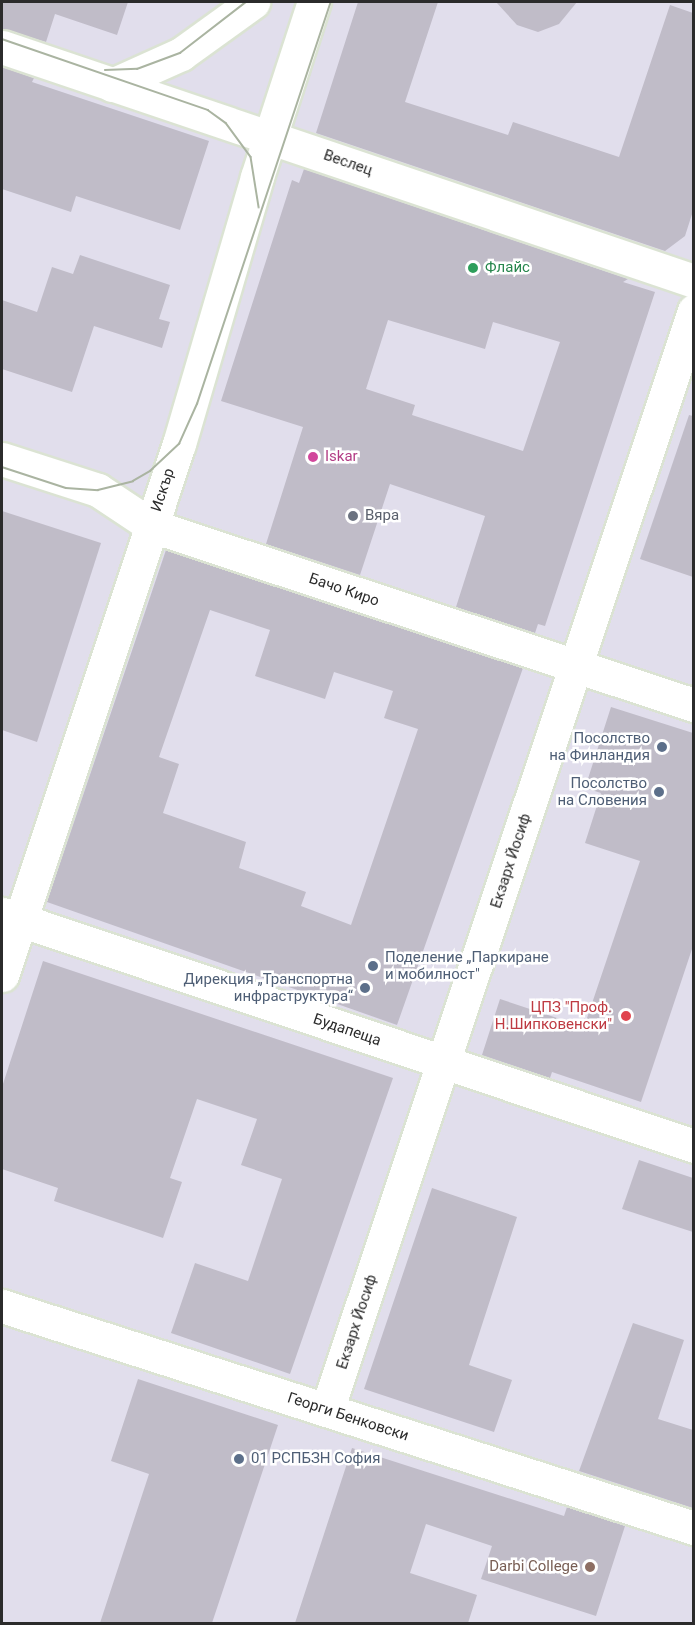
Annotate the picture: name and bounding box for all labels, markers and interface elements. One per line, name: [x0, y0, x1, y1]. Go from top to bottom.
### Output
street label: Веслец: [321, 146, 375, 180]
place label: Флайс: [485, 259, 530, 277]
marker: Флайс: [466, 261, 480, 275]
place label: Iskar: [325, 448, 358, 466]
marker: Iskar: [306, 450, 320, 464]
street label: Искър: [148, 466, 178, 514]
place label: Вяра: [365, 507, 399, 525]
marker: Вяра: [346, 509, 360, 523]
street label: Бачо Киро: [306, 570, 382, 610]
place label: Посолство на Финландия: [549, 729, 650, 764]
marker: Посолство на Финландия: [655, 740, 669, 754]
place label: Посолство на Словения: [557, 774, 647, 809]
marker: Посолство на Словения: [652, 785, 666, 799]
street label: Екзарх Йосиф: [487, 811, 535, 911]
place label: Поделение „Паркиране и мобилност": [385, 948, 549, 983]
marker: Поделение „Паркиране и мобилност": [366, 959, 380, 973]
place label: Дирекция „Транспортна инфраструктура“: [184, 970, 353, 1005]
marker: Дирекция „Транспортна инфраструктура“: [358, 981, 372, 995]
place label: ЦПЗ "Проф. Н.Шипковенски": [495, 998, 612, 1033]
marker: ЦПЗ "Проф. Н.Шипковенски": [617, 1007, 635, 1025]
street label: Будапеща: [311, 1010, 383, 1050]
street label: Екзарх Йосиф: [333, 1272, 381, 1372]
street label: Георги Бенковски: [285, 1389, 411, 1445]
place label: 01 РСПБЗН София: [251, 1450, 380, 1468]
marker: 01 РСПБЗН София: [232, 1452, 246, 1466]
place label: Darbi College: [489, 1558, 578, 1576]
marker: Darbi College: [583, 1560, 597, 1574]

